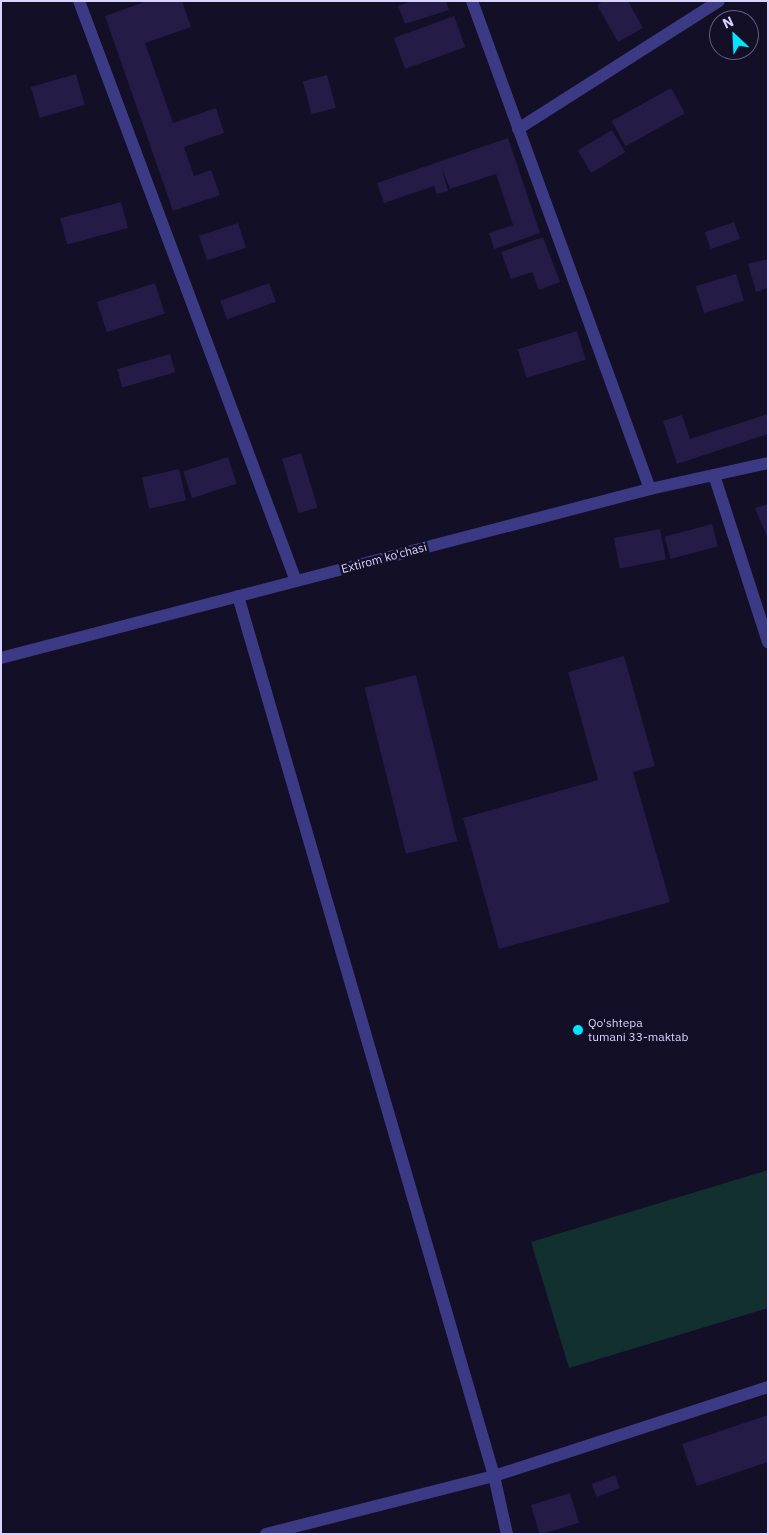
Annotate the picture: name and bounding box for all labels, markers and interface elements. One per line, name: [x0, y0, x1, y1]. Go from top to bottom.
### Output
north arrow: [709, 10, 759, 60]
text: N: [720, 12, 736, 33]
street label: Extirom ko'chasi: [340, 540, 428, 576]
place label: Qo'shtepa tumani 33-maktab: [588, 1016, 688, 1044]
marker: Qo'shtepa tumani 33-maktab: [572, 1024, 584, 1036]

